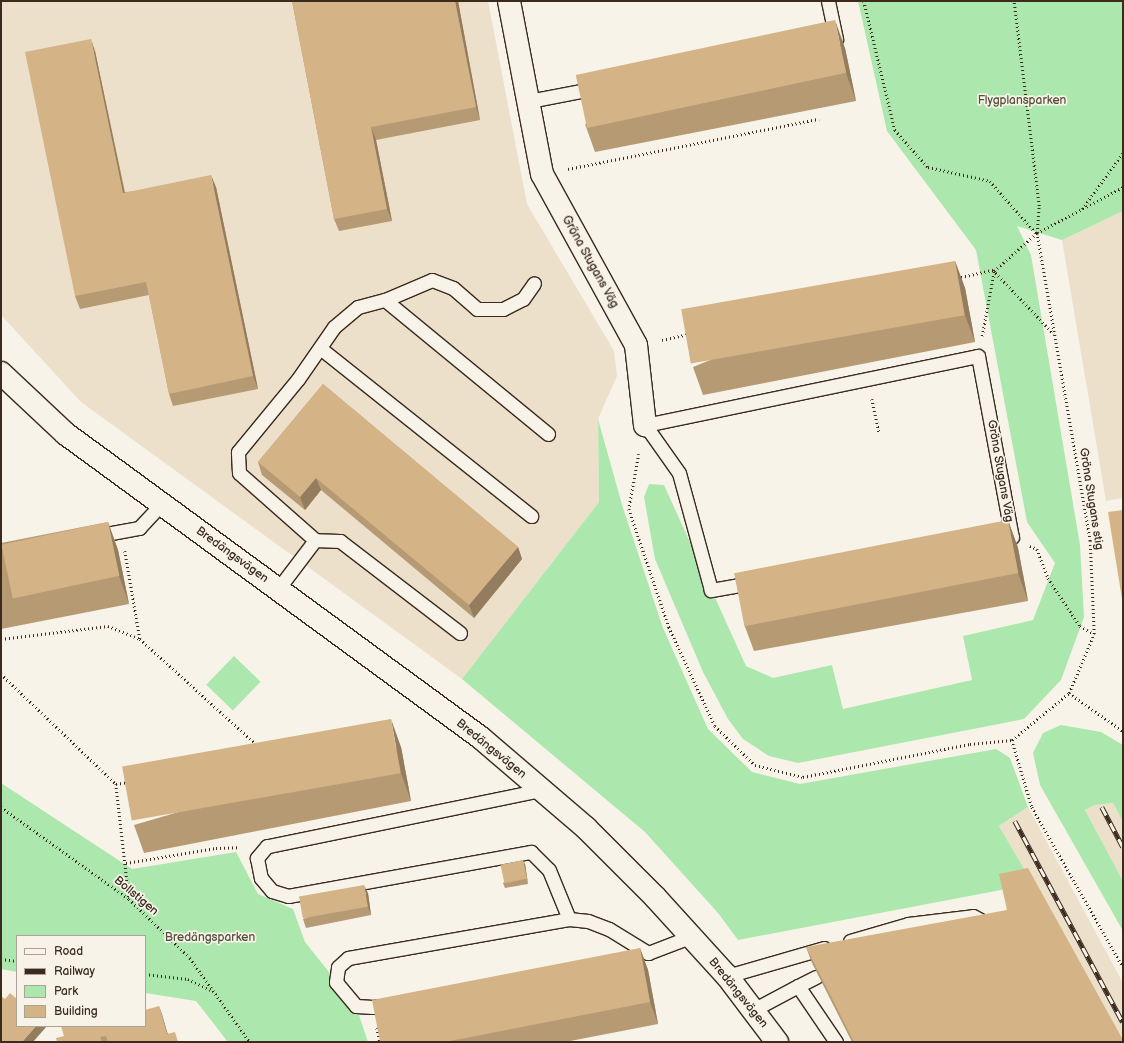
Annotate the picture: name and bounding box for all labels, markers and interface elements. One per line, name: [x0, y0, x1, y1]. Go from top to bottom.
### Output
park label: Flygplansparken: [978, 94, 1066, 108]
street label: Gröna Stugans Väg: [558, 213, 622, 311]
street label: Gröna Stugans Väg: [984, 418, 1016, 524]
street label: Gröna Stugans stig: [1076, 447, 1106, 551]
street label: Bredängsvägen: [193, 524, 271, 586]
street label: Bredängsvägen: [453, 716, 529, 782]
street label: Bollstigen: [111, 873, 161, 919]
park label: Bredängsparken: [165, 931, 255, 945]
legend: [16, 935, 146, 1027]
text: Road: [54, 944, 83, 959]
street label: Bredängsvägen: [705, 955, 771, 1031]
text: Railway: [54, 964, 95, 979]
text: Park: [54, 984, 78, 999]
text: Building: [54, 1004, 98, 1019]

